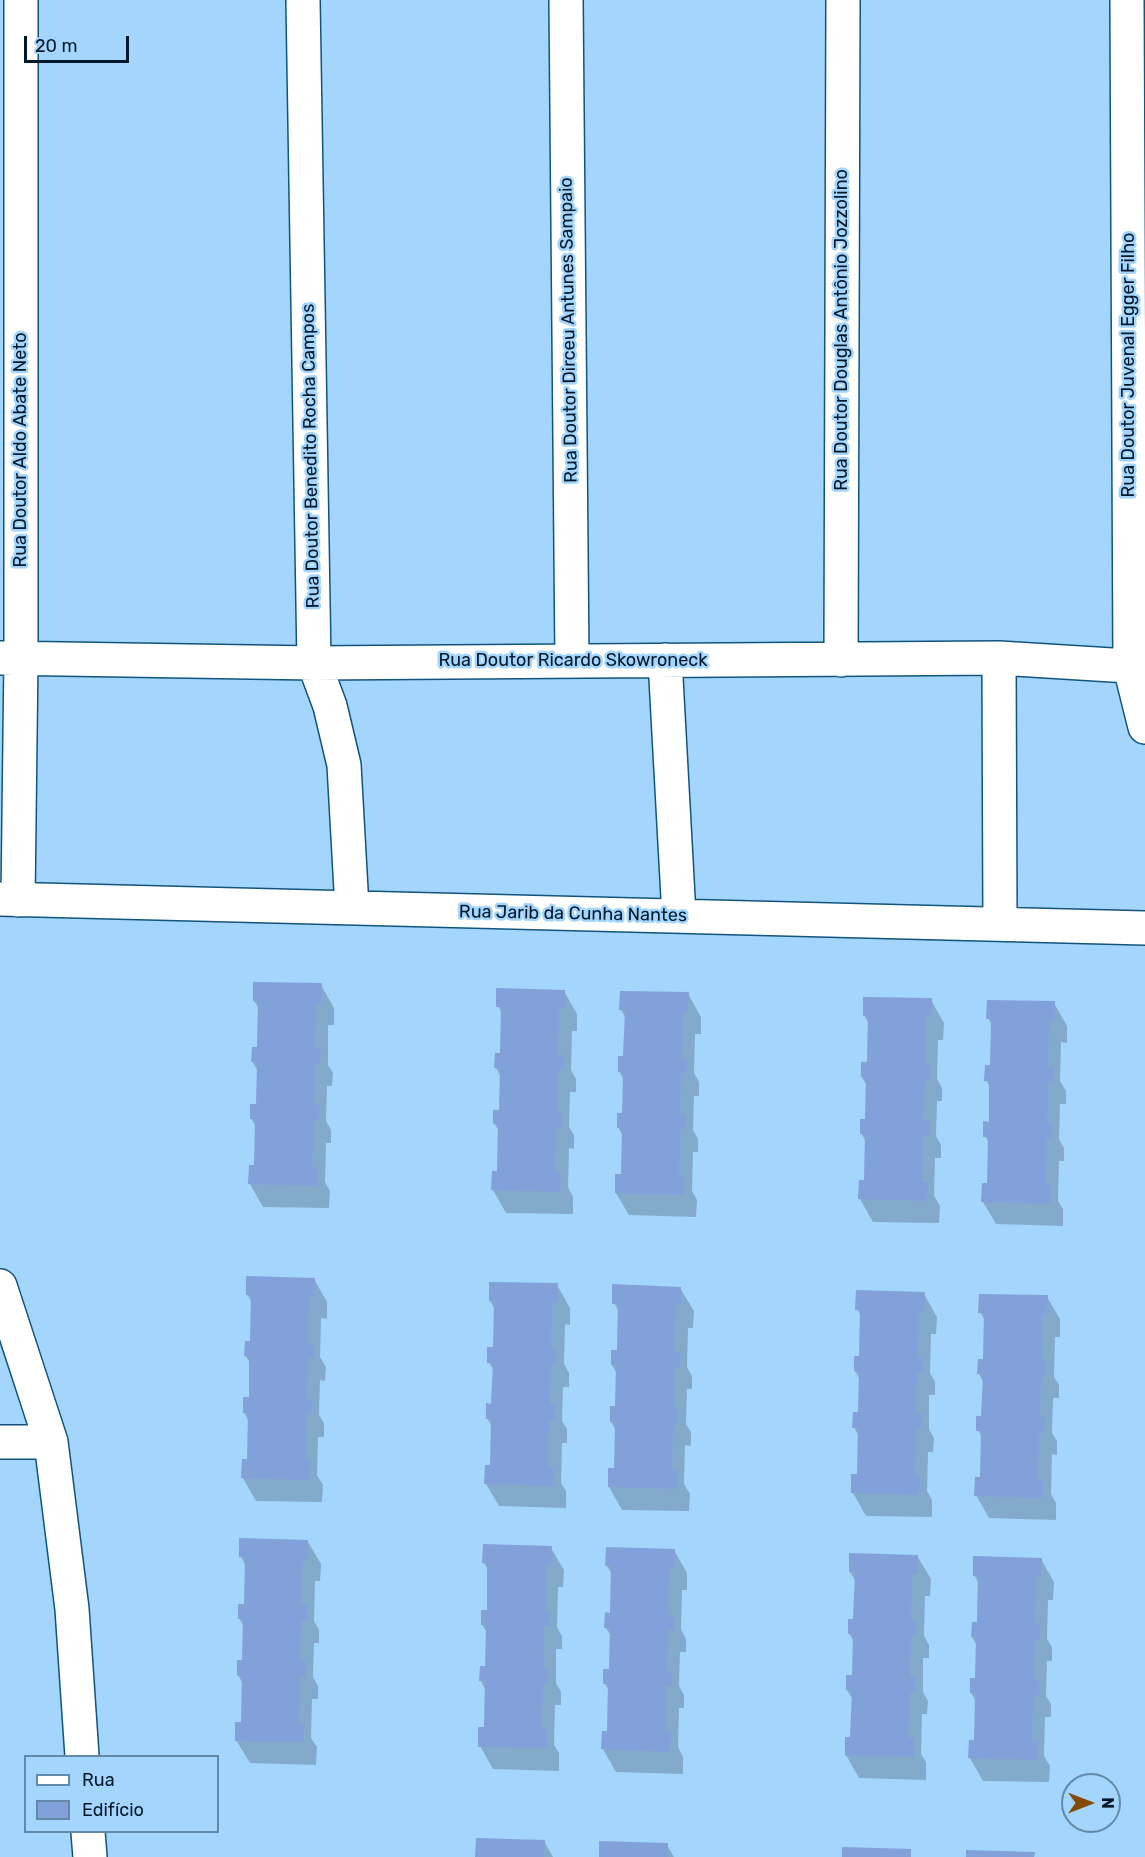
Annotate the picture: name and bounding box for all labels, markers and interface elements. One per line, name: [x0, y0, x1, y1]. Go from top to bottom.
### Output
scale bar: [27, 24, 132, 62]
text: 20 m: [35, 35, 77, 57]
street label: Rua Doutor Douglas Antônio Jozzolino: [831, 169, 853, 491]
street label: Rua Doutor Dirceu Antunes Sampaio: [556, 177, 582, 483]
street label: Rua Doutor Juvenal Egger Filho: [1118, 233, 1140, 497]
street label: Rua Doutor Benedito Rocha Campos: [298, 304, 324, 608]
street label: Rua Doutor Aldo Abate Neto: [10, 332, 32, 568]
street label: Rua Doutor Ricardo Skowroneck: [438, 650, 708, 672]
street label: Rua Jarib da Cunha Nantes: [459, 901, 687, 927]
legend: [24, 1755, 219, 1833]
text: Rua: [82, 1769, 115, 1791]
north arrow: [1061, 1773, 1121, 1833]
text: N: [1098, 1797, 1117, 1809]
text: Edifício: [82, 1799, 144, 1821]

